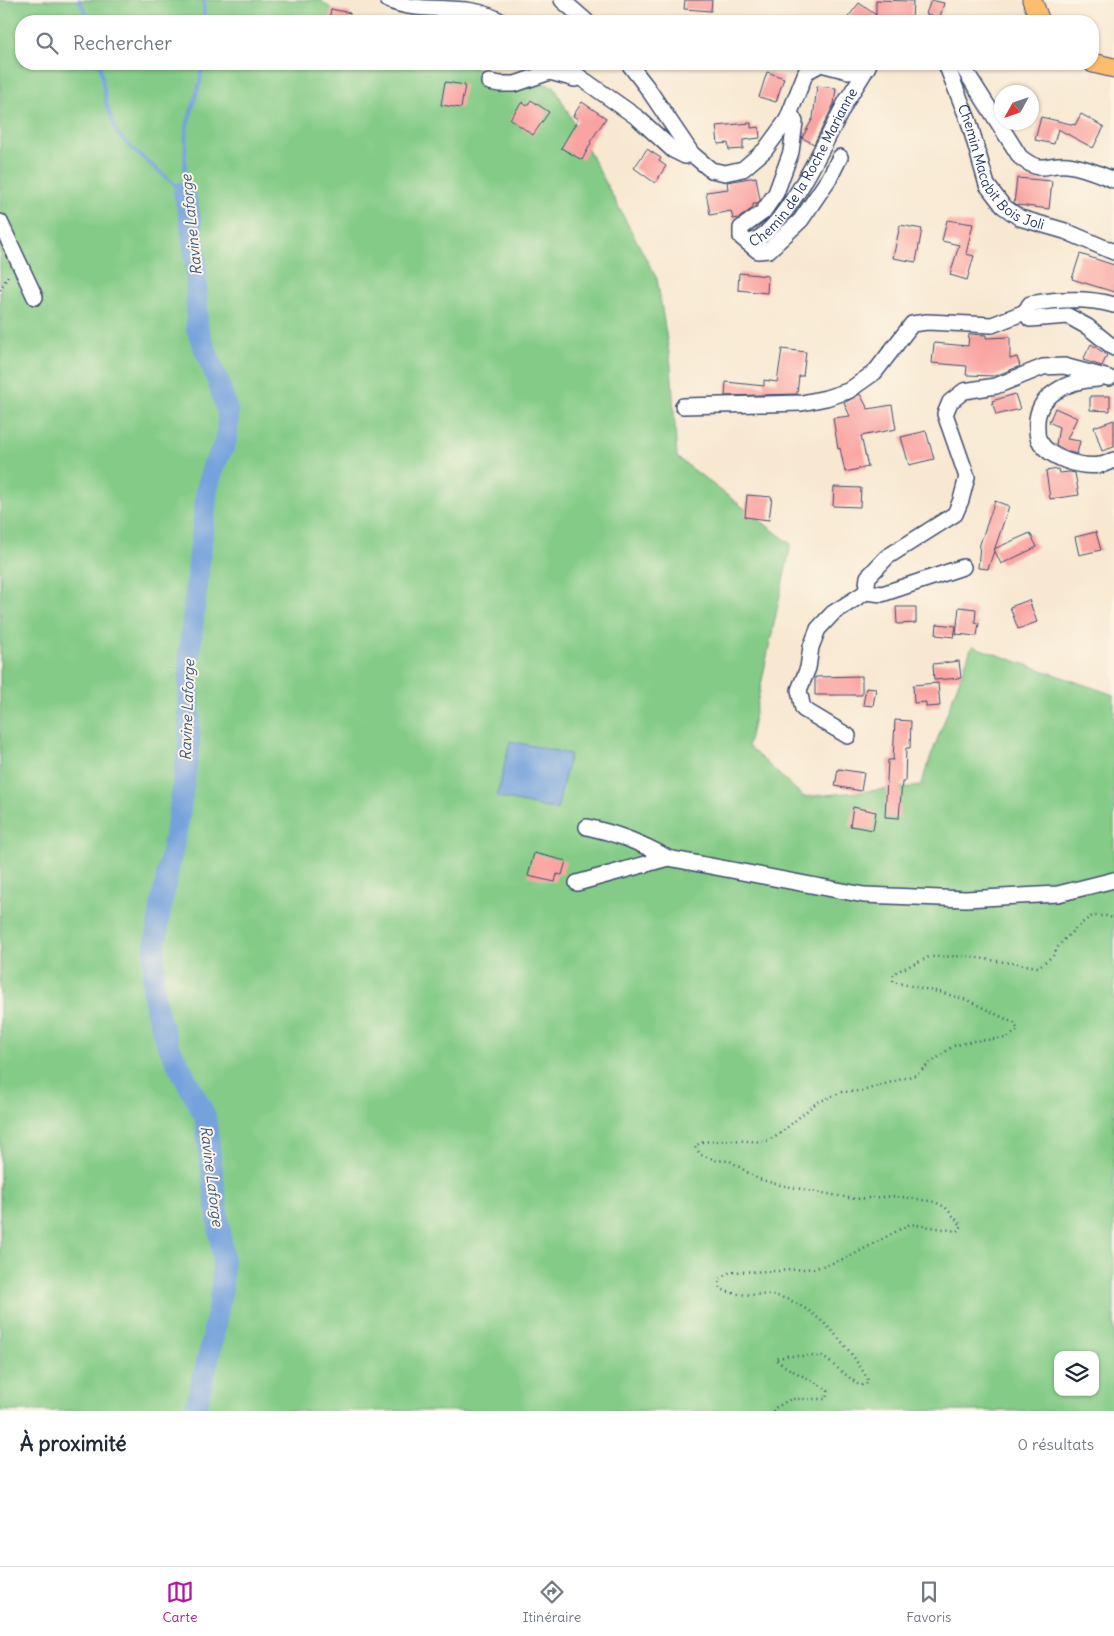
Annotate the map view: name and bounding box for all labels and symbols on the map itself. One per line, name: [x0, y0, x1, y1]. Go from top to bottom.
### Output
street label: Chemin de la Roche Marianne: [746, 84, 861, 250]
north arrow: [994, 85, 1039, 130]
street label: Chemin Macabit Bois Joli: [954, 102, 1046, 234]
water label: Ravine Laforge: [176, 173, 206, 276]
water label: Ravine Laforge: [176, 658, 198, 761]
water label: Ravine Laforge: [196, 1125, 228, 1228]

